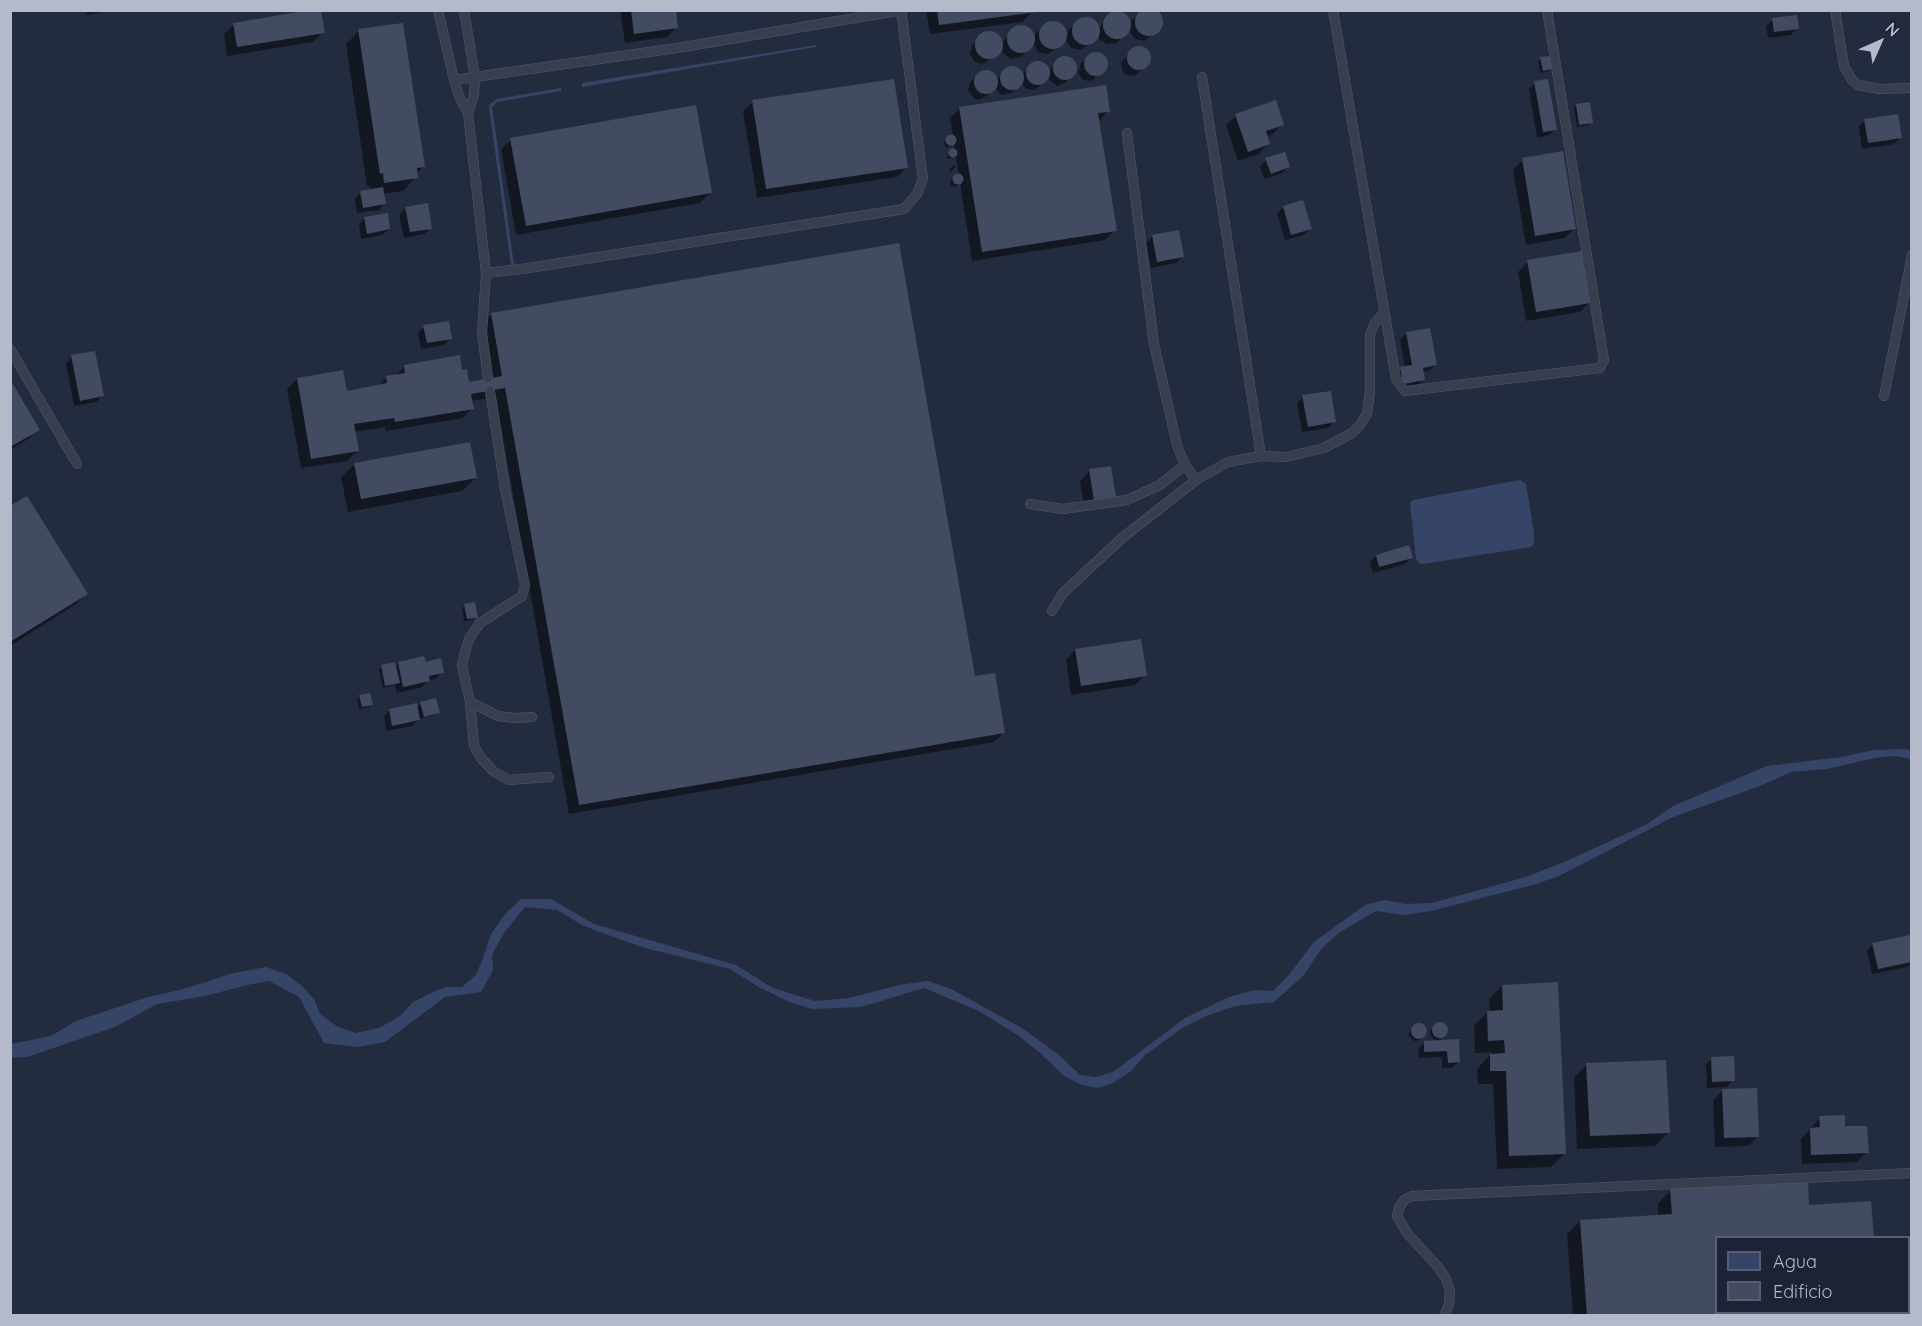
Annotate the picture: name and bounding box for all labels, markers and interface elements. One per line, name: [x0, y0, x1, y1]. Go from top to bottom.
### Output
north arrow: [1850, 12, 1910, 72]
text: N: [1881, 18, 1904, 40]
legend: [1715, 1236, 1910, 1314]
text: Agua: [1773, 1250, 1817, 1273]
text: Edificio: [1773, 1280, 1832, 1303]

